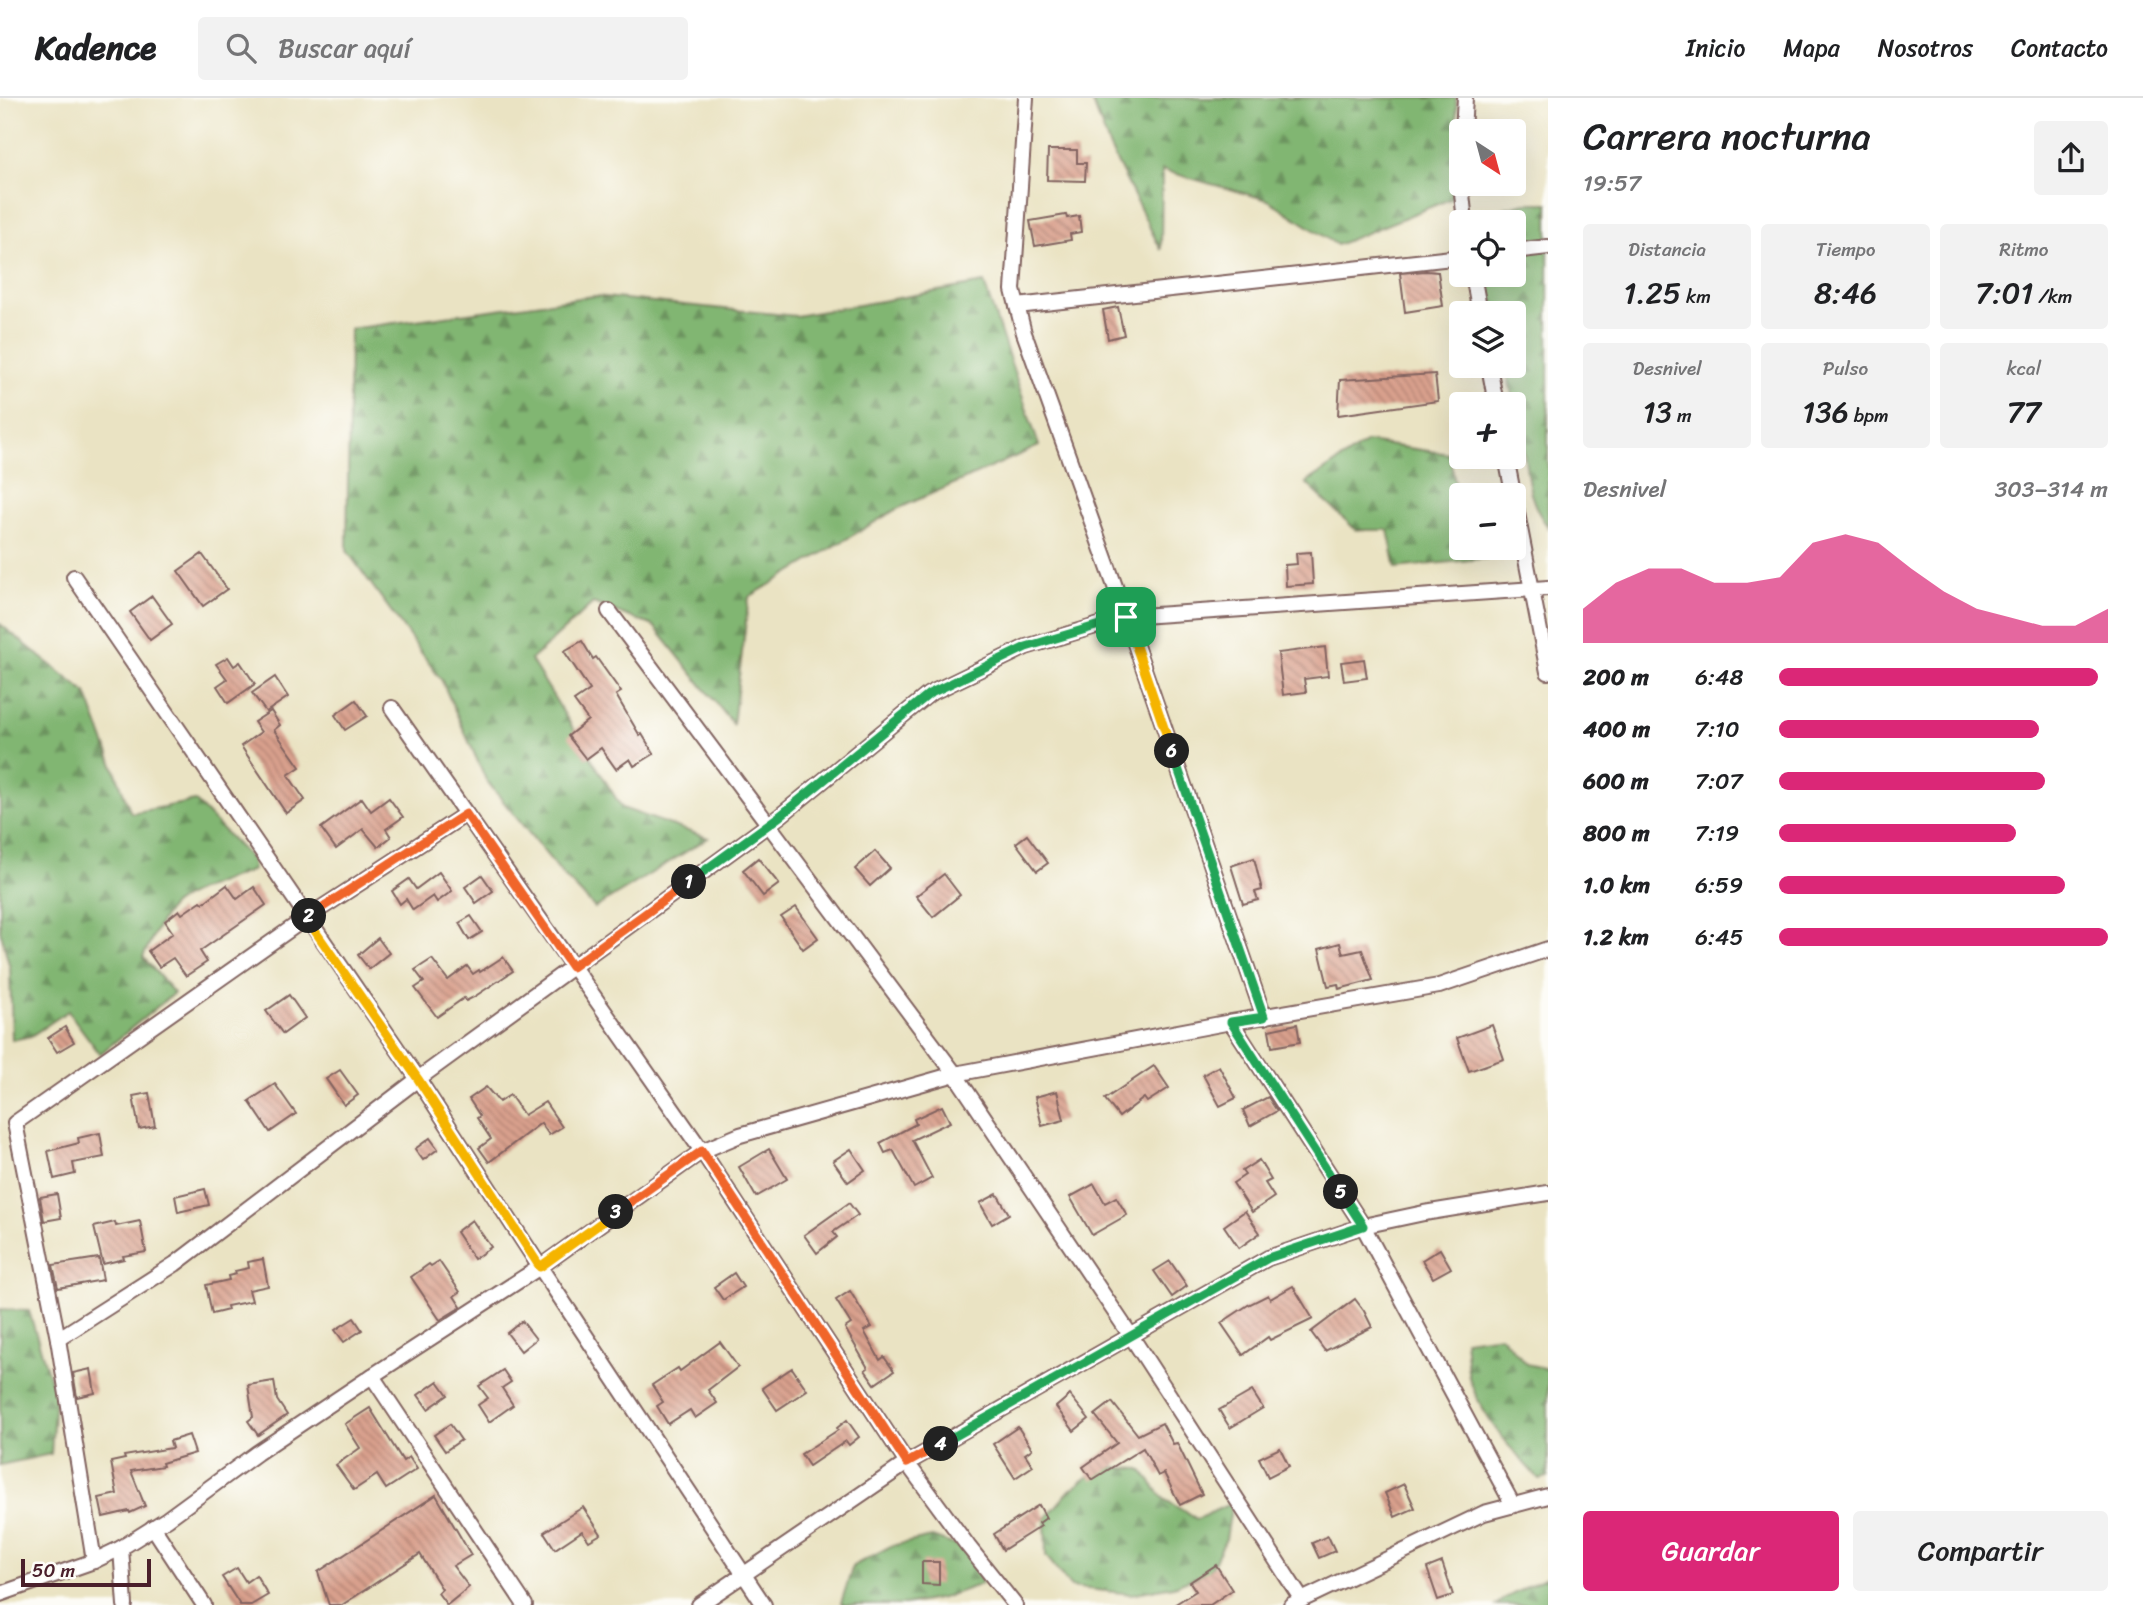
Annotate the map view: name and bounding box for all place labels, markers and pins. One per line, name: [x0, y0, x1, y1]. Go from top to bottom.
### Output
pin: [1096, 587, 1156, 647]
pin: 6: [1154, 734, 1190, 768]
pin: 1: [672, 864, 706, 900]
pin: 2: [292, 898, 326, 934]
pin: 5: [1324, 1174, 1358, 1210]
pin: 3: [598, 1194, 634, 1230]
pin: 4: [923, 1426, 958, 1462]

